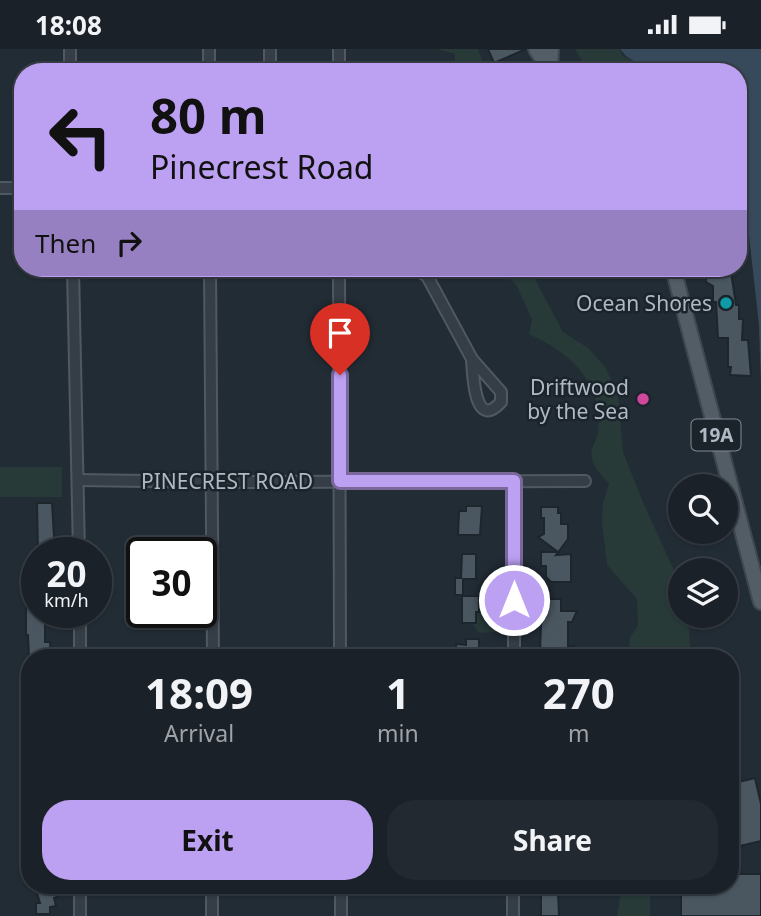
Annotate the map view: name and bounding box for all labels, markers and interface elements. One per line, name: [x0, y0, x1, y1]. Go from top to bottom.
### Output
text: 18:08: [35, 7, 102, 43]
text: 80 m: [150, 82, 267, 148]
icon: left: [35, 91, 126, 182]
text: Pinecrest Road: [150, 145, 374, 188]
icon: right: [110, 224, 148, 262]
text: Then: [35, 225, 96, 261]
place label: Ocean Shores: [576, 289, 712, 317]
marker: Ocean Shores: [718, 295, 734, 311]
pin: [310, 303, 370, 375]
icon: arrive: [321, 314, 359, 352]
place label: Driftwood by the Sea: [527, 373, 629, 425]
marker: Driftwood by the Sea: [635, 391, 651, 407]
road number: 19A: [692, 419, 740, 451]
street label: PINECREST ROAD: [141, 467, 313, 495]
map controls: [668, 474, 738, 628]
button: search: [668, 474, 738, 544]
speed limit sign: 30: [126, 537, 217, 628]
text: 20: [46, 550, 87, 597]
button: layers: [668, 558, 738, 628]
position arrow: [477, 563, 551, 637]
text: km/h: [44, 588, 89, 612]
text: 18:09: [145, 664, 253, 721]
text: 1: [386, 664, 410, 721]
text: 270: [543, 664, 615, 721]
text: Arrival: [164, 717, 234, 749]
text: min: [377, 717, 419, 749]
text: m: [568, 717, 590, 749]
button: Exit: [42, 800, 373, 880]
button: Share: [387, 800, 718, 880]

